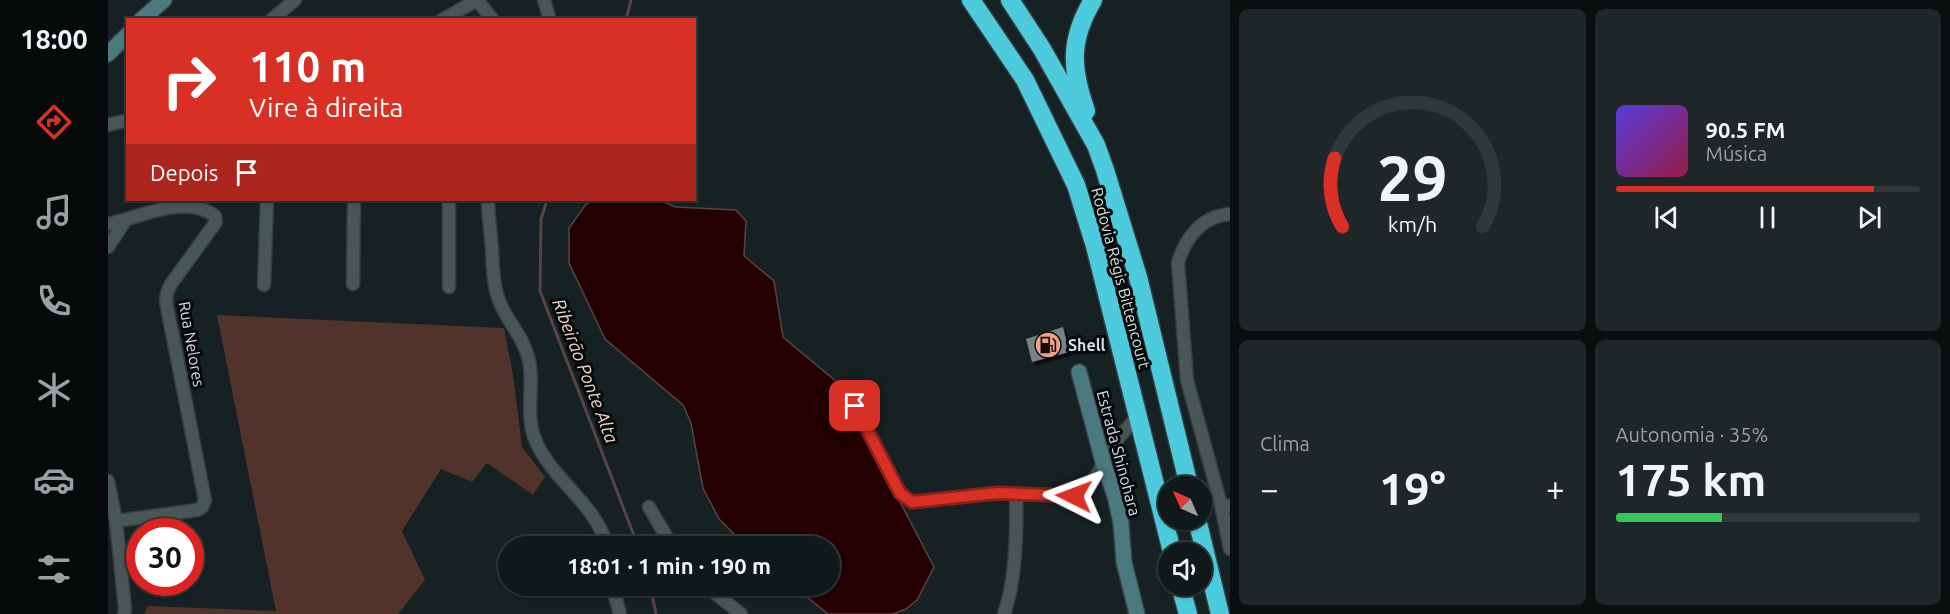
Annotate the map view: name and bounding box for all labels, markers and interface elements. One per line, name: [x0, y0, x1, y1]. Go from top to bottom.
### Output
text: 18:00: [20, 24, 88, 54]
icon: right: [150, 42, 228, 120]
text: 110 m: [249, 43, 366, 90]
text: Vire à direita: [249, 92, 403, 122]
icon: directions: [33, 101, 75, 143]
text: 90.5 FM: [1706, 117, 1785, 142]
text: Música: [1706, 142, 1767, 165]
text: 29: [1377, 143, 1447, 213]
icon: arrive: [230, 156, 263, 189]
text: Depois: [150, 160, 218, 185]
street label: Rodovia Régis Bittencourt: [1088, 185, 1154, 371]
icon: music: [33, 191, 75, 233]
icon: previous: [1650, 201, 1683, 234]
icon: pause: [1751, 201, 1784, 234]
icon: next: [1853, 201, 1886, 234]
text: km/h: [1387, 212, 1437, 236]
icon: phone: [33, 280, 75, 322]
water label: Ribeirão Ponte Alta: [549, 296, 623, 446]
street label: Rua Nelores: [176, 300, 208, 388]
fuel station icon: Shell: [1033, 330, 1063, 360]
place label: Shell: [1068, 336, 1106, 354]
icon: climate: [33, 369, 75, 411]
pin: [829, 380, 880, 431]
street label: Estrada Shinohara: [1094, 388, 1144, 518]
icon: arrive: [838, 389, 871, 422]
text: Autonomia · 35%: [1616, 423, 1768, 446]
text: Clima: [1260, 432, 1310, 455]
text: 175 km: [1616, 454, 1766, 505]
icon: car: [33, 459, 75, 501]
text: 19°: [1379, 463, 1446, 514]
position arrow: [1042, 464, 1106, 528]
text: −: [1260, 470, 1279, 507]
text: +: [1546, 470, 1565, 507]
north arrow: [1158, 476, 1212, 530]
map controls: [1158, 476, 1212, 596]
speed limit sign: 30: [126, 518, 204, 596]
button: sound: [1158, 542, 1212, 596]
icon: filters: [33, 548, 75, 590]
text: 18:01 · 1 min · 190 m: [567, 553, 771, 578]

